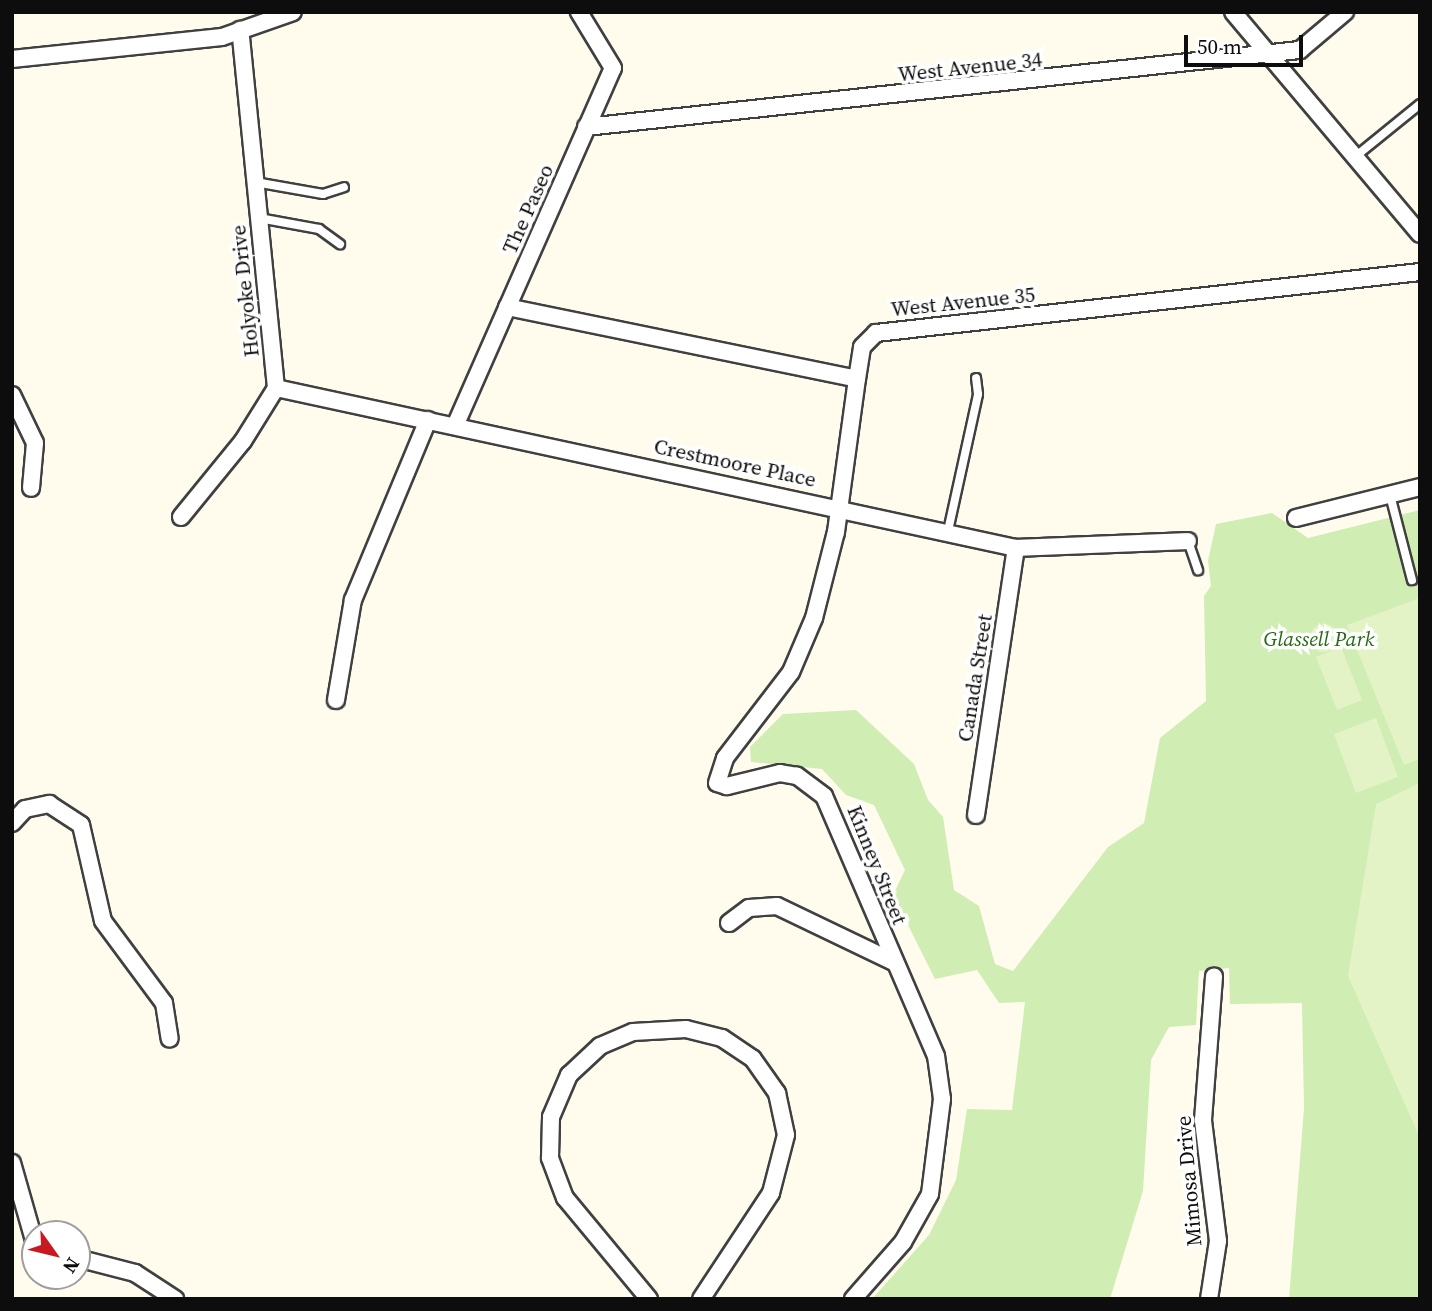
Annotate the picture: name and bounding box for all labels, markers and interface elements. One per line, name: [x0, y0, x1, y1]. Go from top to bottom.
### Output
scale bar: [1187, 21, 1306, 65]
text: 50 m: [1197, 32, 1242, 61]
street label: West Avenue 34: [897, 47, 1043, 87]
street label: The Paseo: [497, 160, 559, 258]
street label: Holyoke Drive: [226, 224, 264, 358]
street label: West Avenue 35: [890, 282, 1036, 322]
street label: Crestmoore Place: [652, 434, 818, 492]
street label: Canada Street: [952, 612, 998, 744]
park label: Glassell Park: [1264, 626, 1374, 652]
street label: Kinney Street: [842, 802, 912, 928]
street label: Mimosa Drive: [1171, 1115, 1207, 1247]
north arrow: [21, 1220, 91, 1290]
text: N: [57, 1253, 86, 1279]

